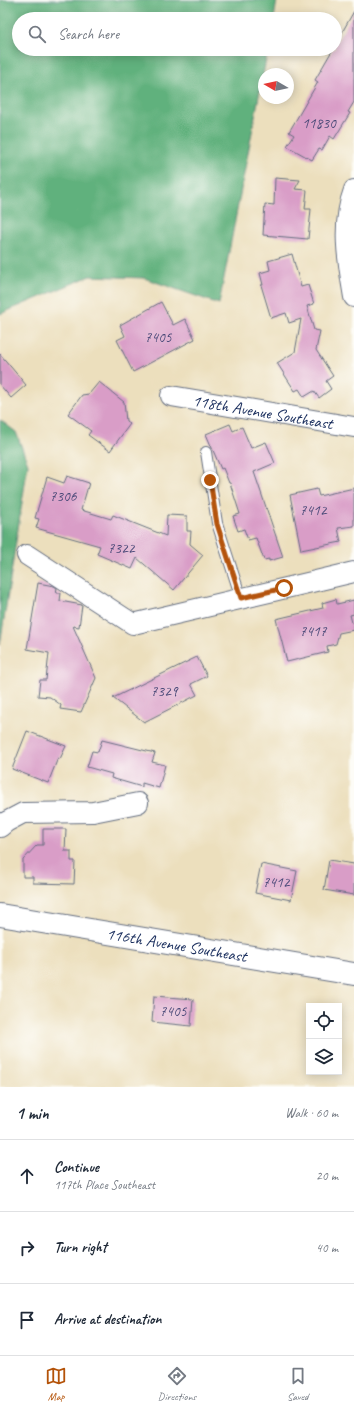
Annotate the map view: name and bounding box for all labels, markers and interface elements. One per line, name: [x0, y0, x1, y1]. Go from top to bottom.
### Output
search box: [12, 12, 342, 56]
icon: search: [26, 23, 48, 45]
text: Search here: [58, 25, 119, 44]
north arrow: [258, 68, 294, 104]
house number: 11830: [302, 114, 337, 133]
house number: 7405: [144, 328, 173, 347]
street label: 118th Avenue Southeast: [191, 390, 337, 435]
route end: [201, 471, 219, 489]
house number: 7306: [49, 487, 78, 506]
house number: 7412: [299, 501, 328, 520]
house number: 7322: [107, 539, 136, 558]
route start: [275, 579, 293, 597]
house number: 7417: [299, 622, 328, 641]
house number: 7329: [150, 682, 179, 701]
house number: 7412: [262, 873, 291, 892]
street label: 116th Avenue Southeast: [105, 923, 251, 967]
house number: 7405: [159, 1002, 188, 1021]
map controls: [306, 1003, 342, 1075]
button: locate: [306, 1003, 342, 1039]
button: layers: [306, 1039, 342, 1075]
text: 1 min: [16, 1103, 49, 1124]
text: Walk · 60 m: [285, 1105, 338, 1121]
text: Continue: [54, 1158, 99, 1177]
icon: ahead: [16, 1165, 38, 1187]
text: 20 m: [316, 1168, 338, 1184]
text: 117th Place Southeast: [54, 1177, 155, 1193]
icon: right: [16, 1237, 38, 1259]
text: Turn right: [54, 1238, 107, 1257]
text: 40 m: [316, 1240, 338, 1256]
icon: arrive: [16, 1309, 38, 1331]
text: Arrive at destination: [54, 1310, 161, 1329]
tab: Map: [45, 1365, 67, 1403]
tab: Directions: [158, 1365, 196, 1403]
tab: Saved: [287, 1365, 309, 1403]

